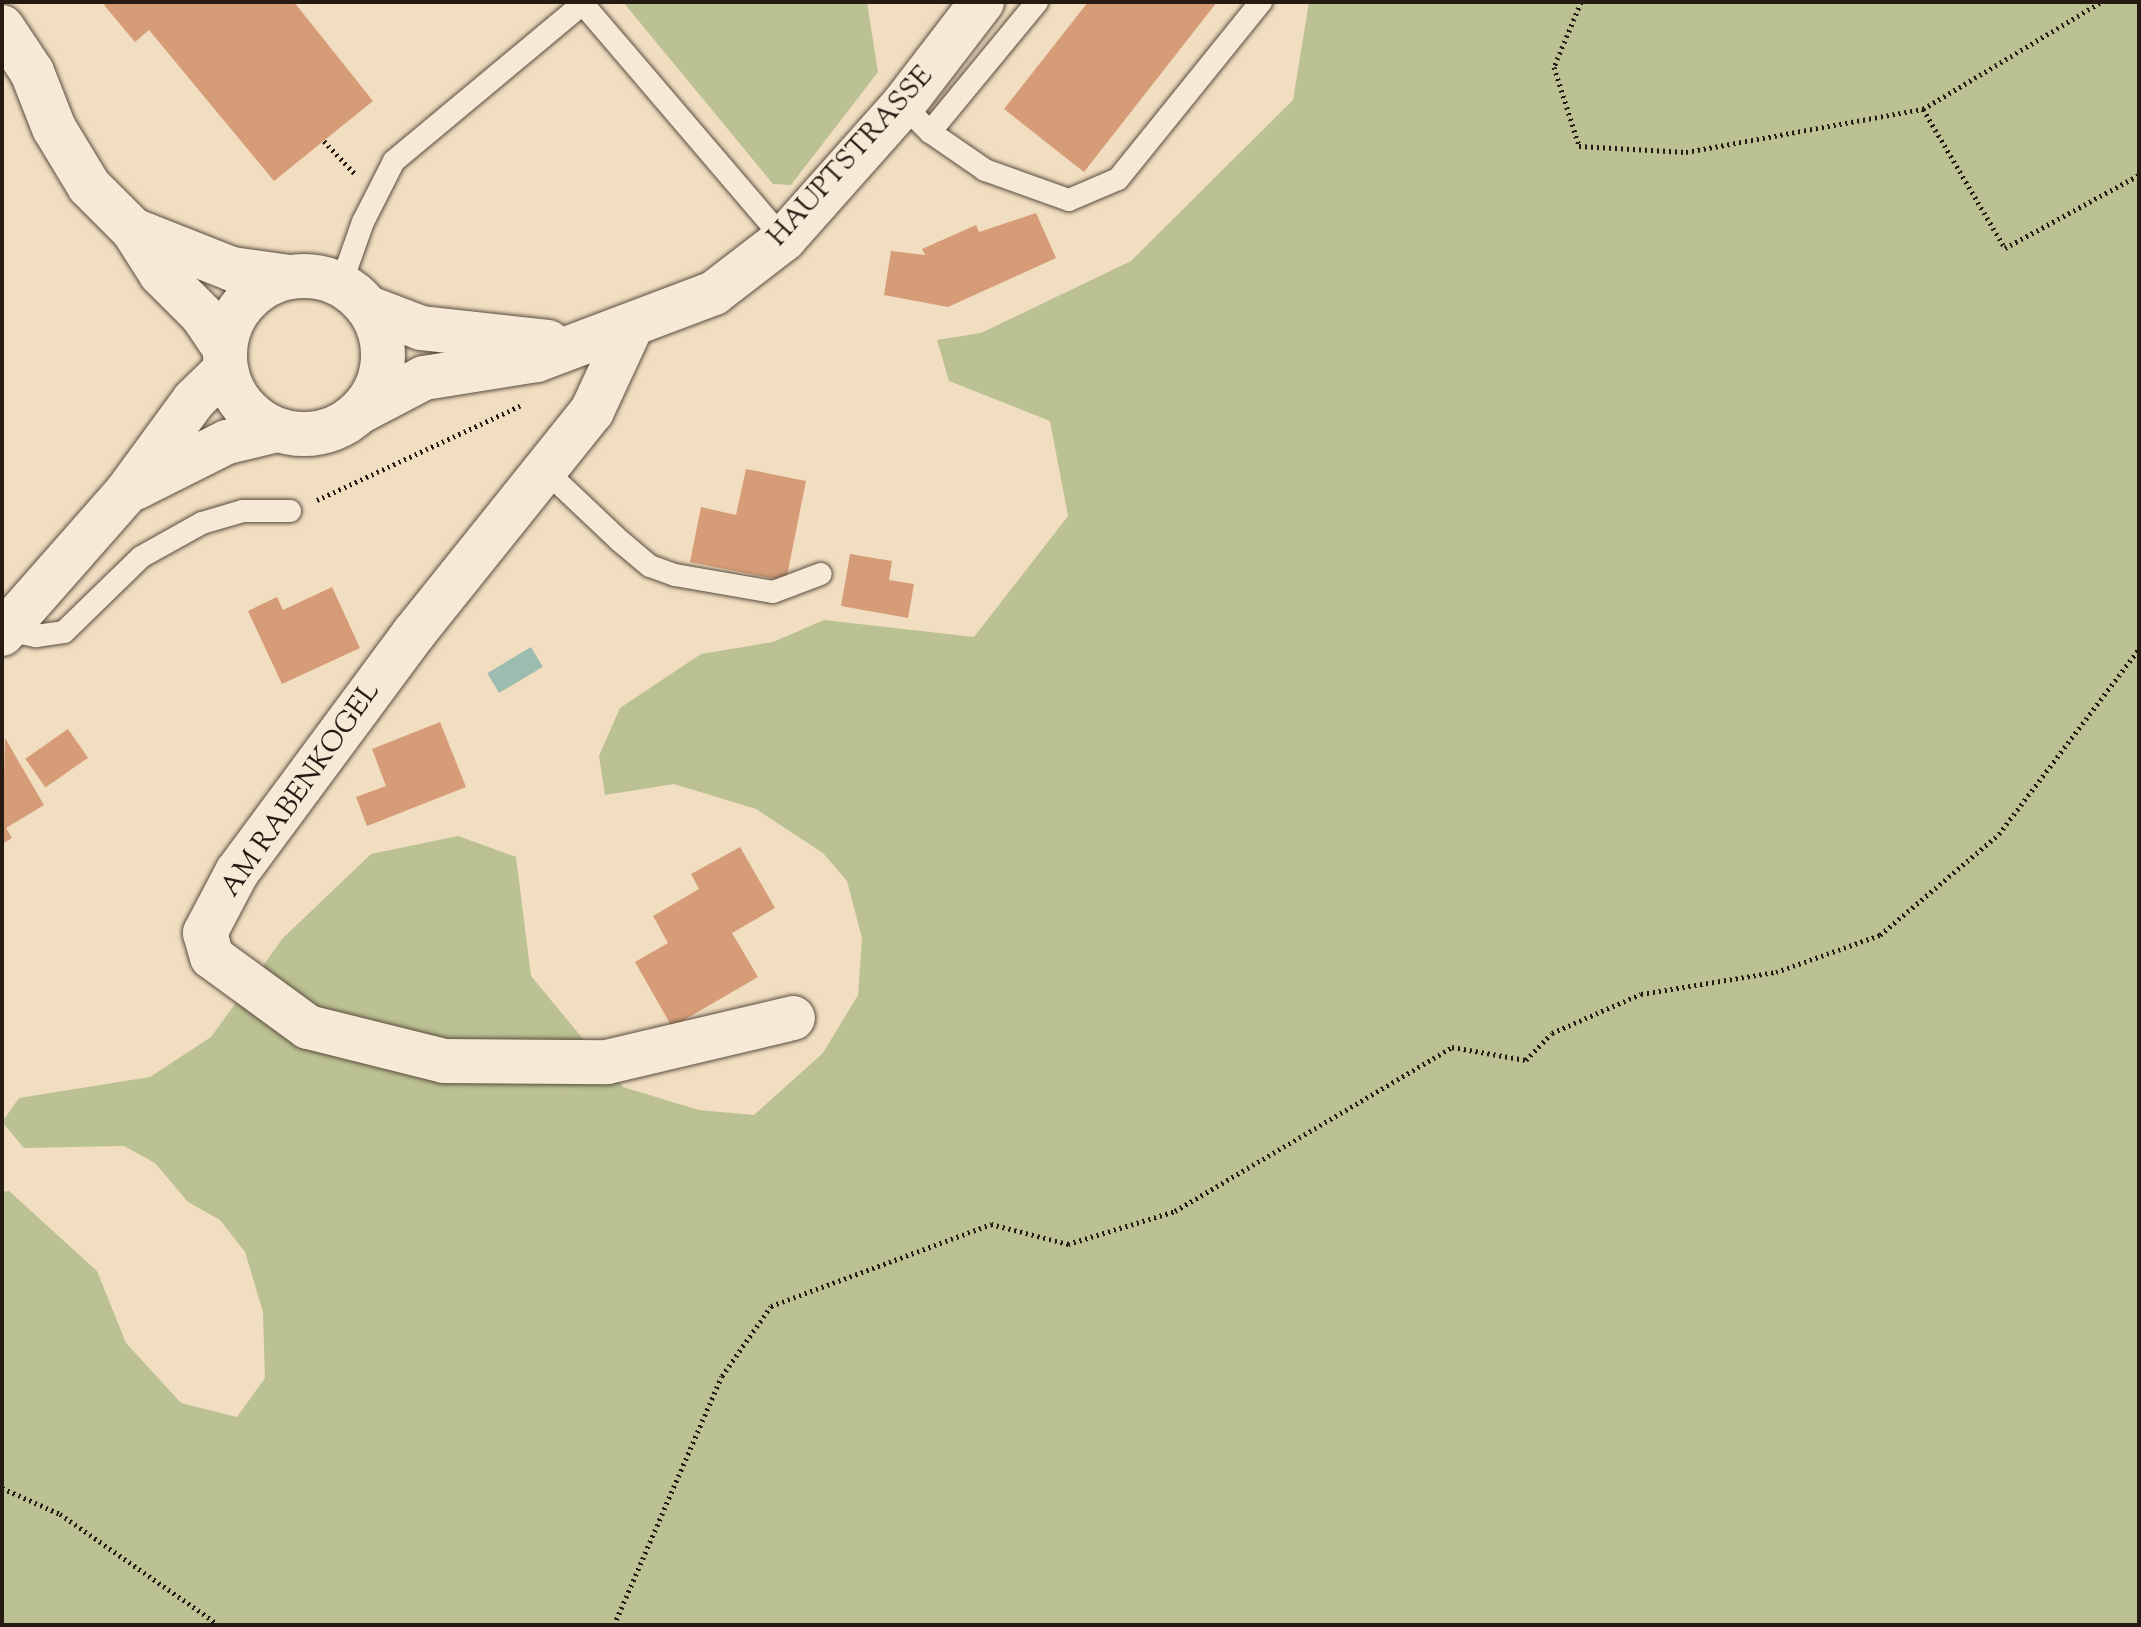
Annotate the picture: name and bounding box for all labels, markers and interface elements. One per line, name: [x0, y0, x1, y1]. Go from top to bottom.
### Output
street label: HAUPTSTRASSE: [761, 60, 941, 254]
street label: AM RABENKOGEL: [214, 676, 388, 904]

